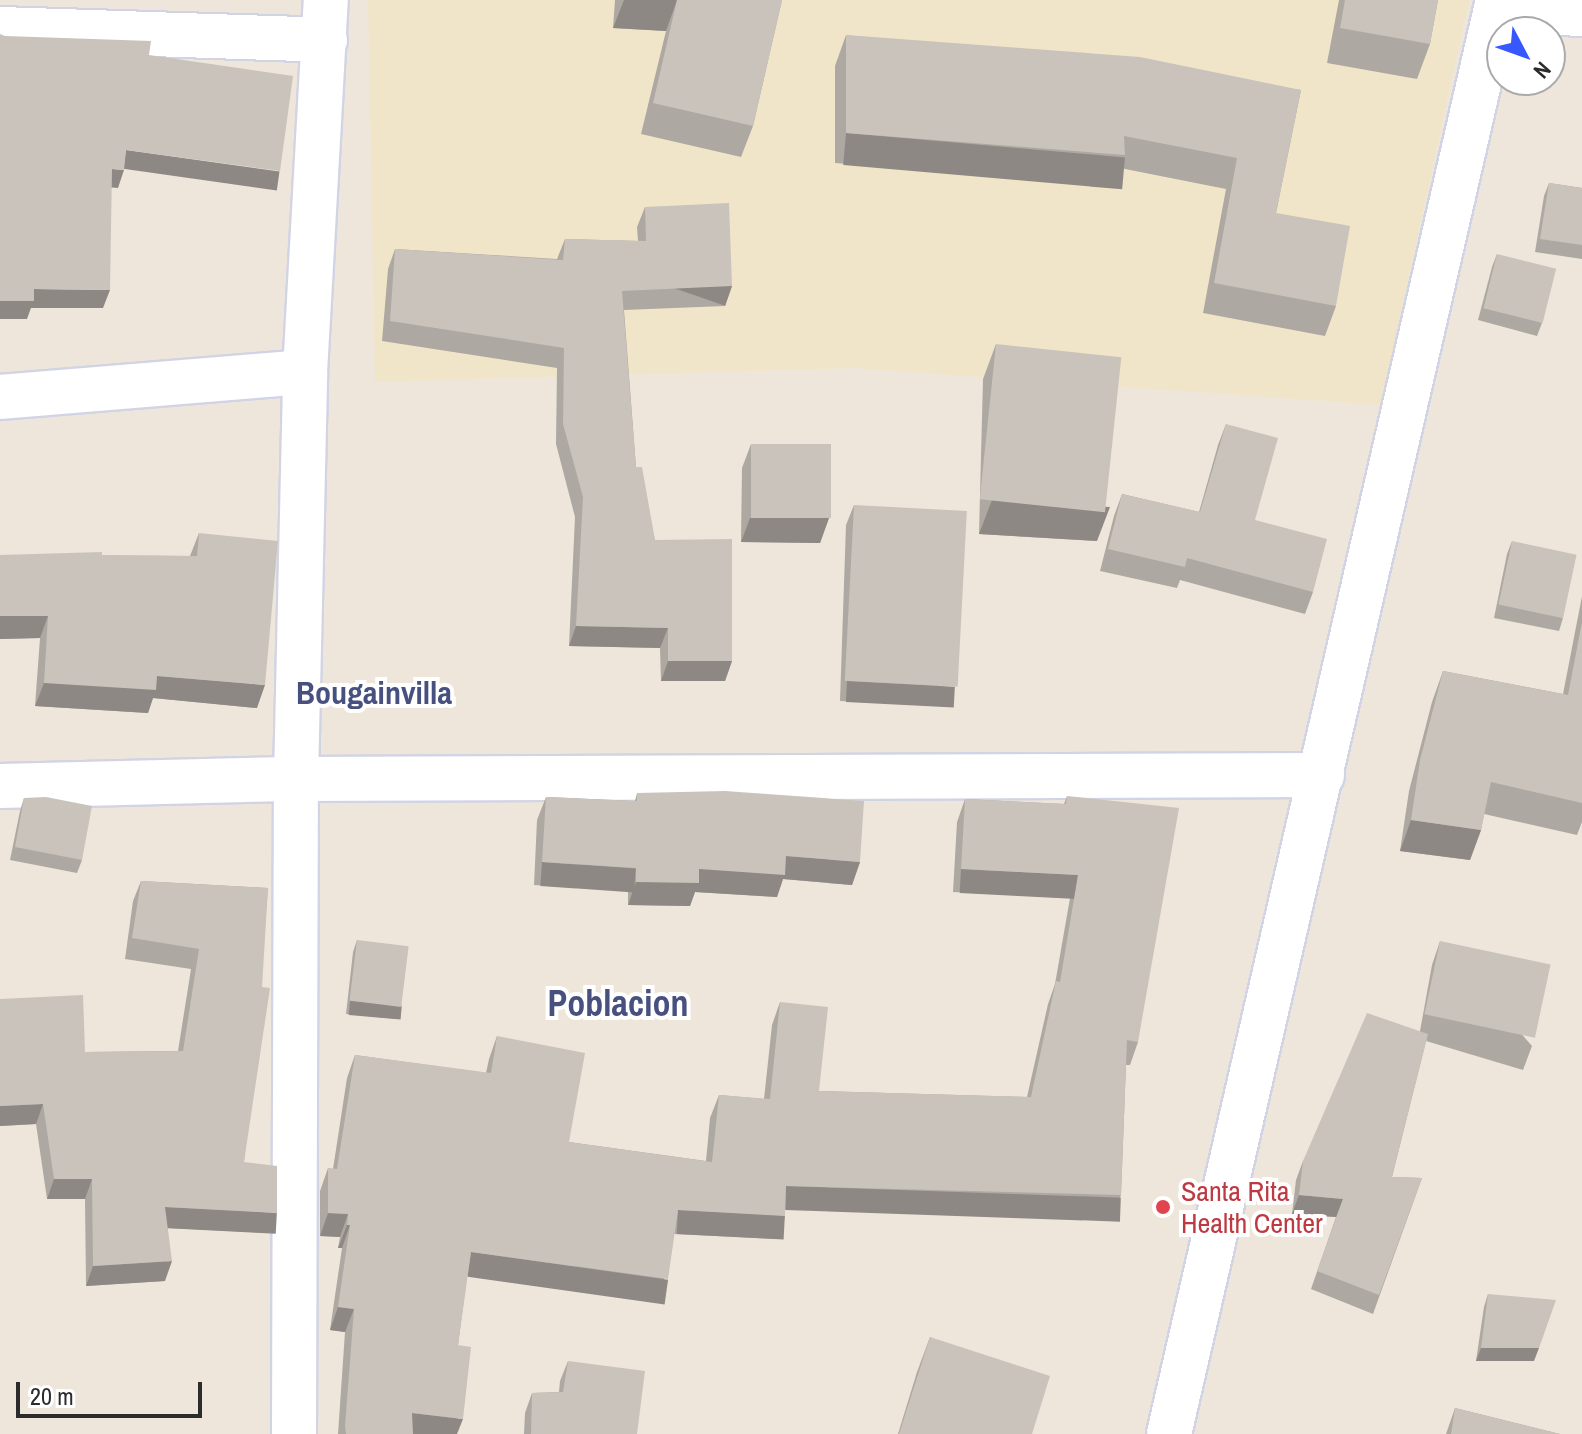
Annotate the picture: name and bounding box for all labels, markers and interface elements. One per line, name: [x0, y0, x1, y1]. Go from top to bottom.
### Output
north arrow: [1486, 16, 1566, 96]
text: N: [1527, 56, 1558, 85]
district label: Bougainvilla: [296, 674, 452, 712]
district label: Poblacion: [547, 982, 689, 1026]
place label: Santa Rita Health Center: [1181, 1174, 1323, 1240]
marker: Santa Rita Health Center: [1152, 1196, 1174, 1218]
scale bar: [20, 1366, 206, 1416]
text: 20 m: [30, 1380, 74, 1412]

